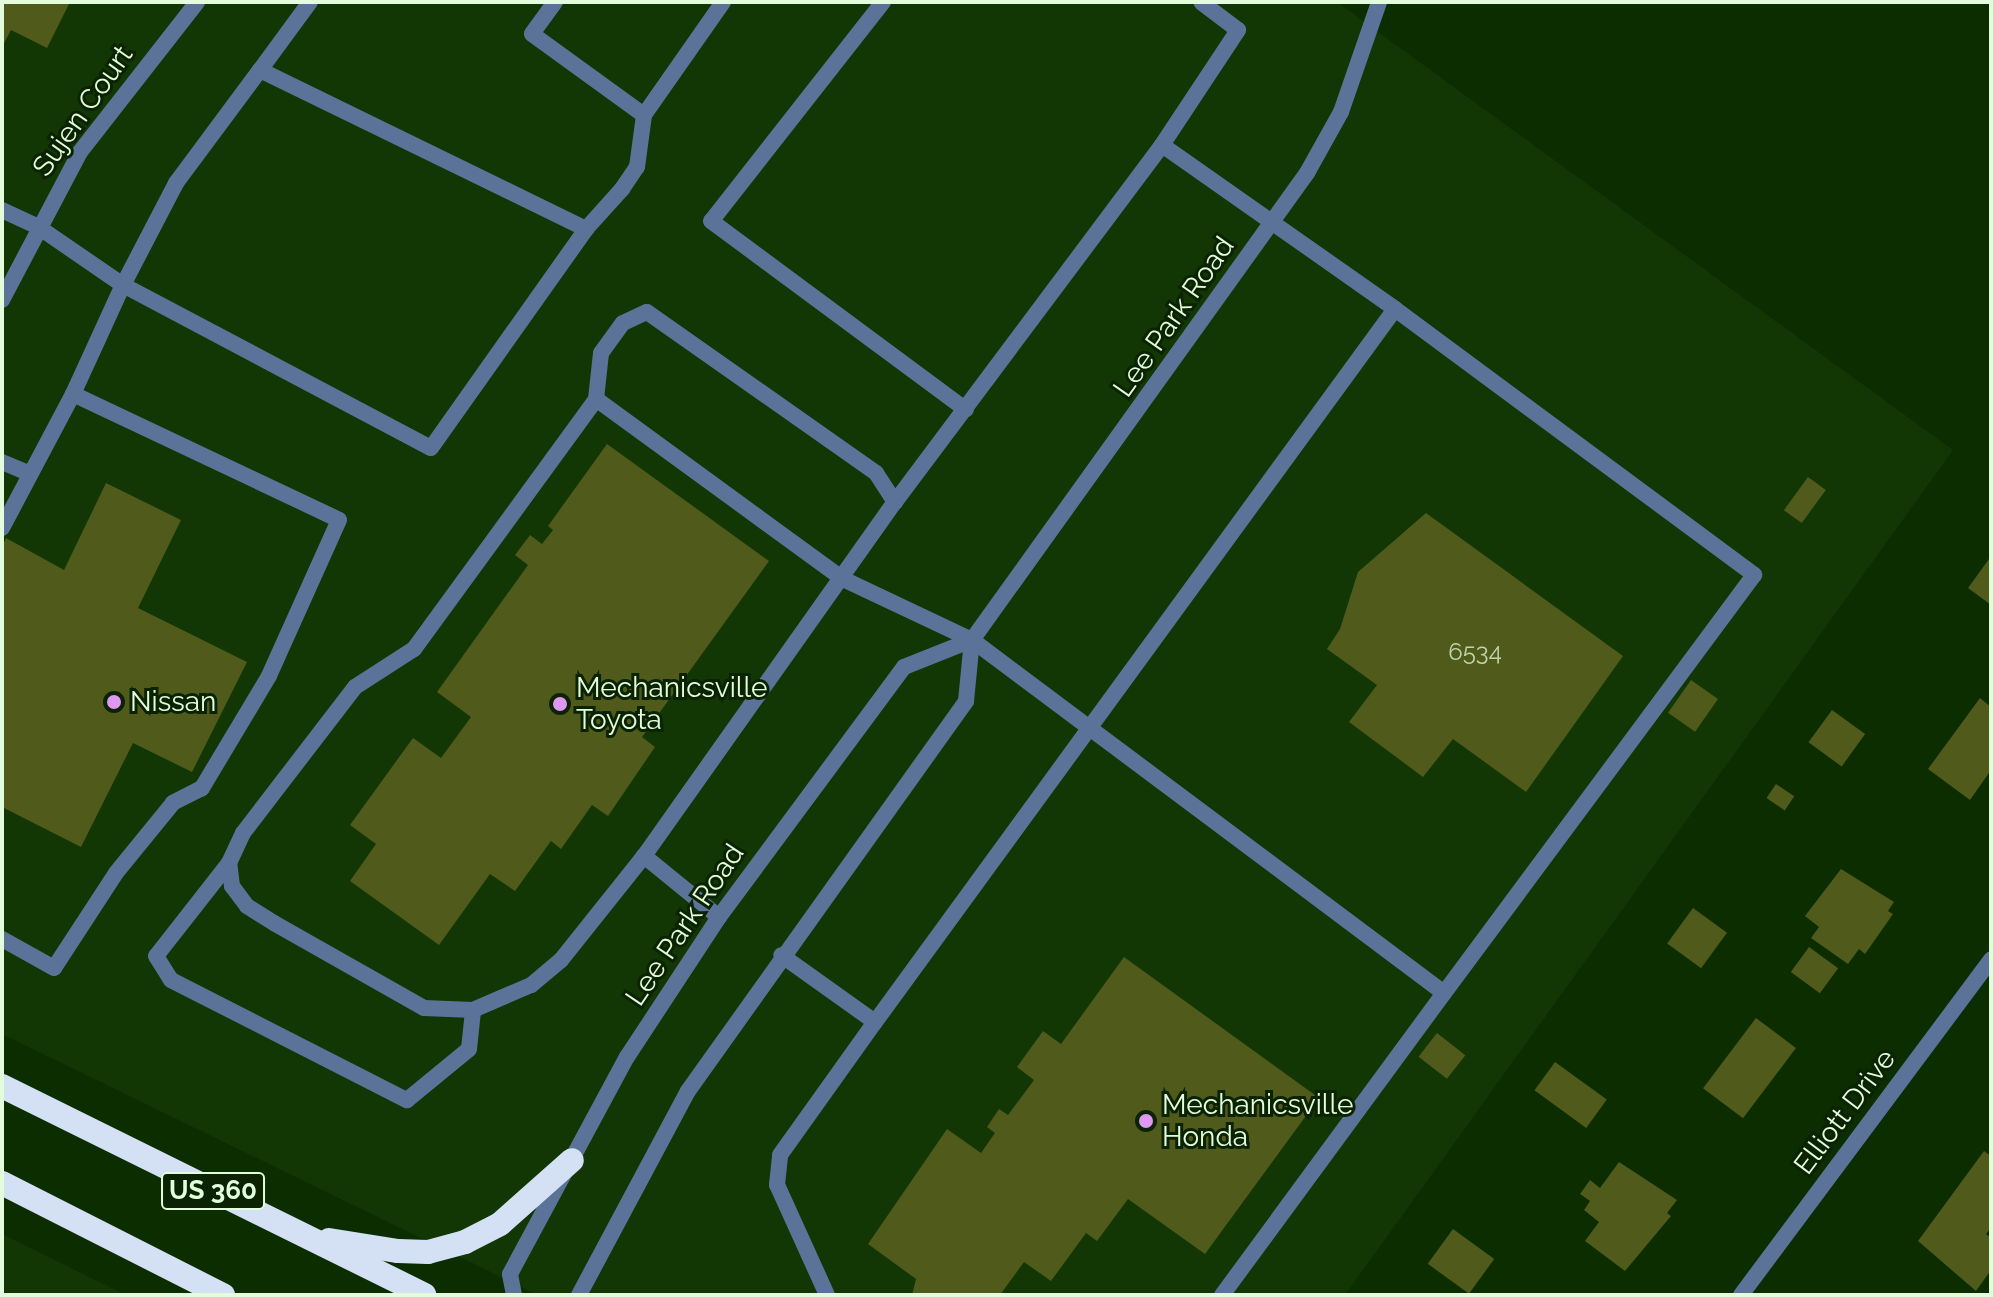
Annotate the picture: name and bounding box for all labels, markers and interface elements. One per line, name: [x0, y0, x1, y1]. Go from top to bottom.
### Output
street label: Sujen Court: [26, 39, 140, 183]
street label: Lee Park Road: [1106, 231, 1242, 403]
house number: 6534: [1448, 638, 1502, 666]
place label: Mechanicsville Toyota: [576, 671, 767, 737]
place label: Nissan: [130, 685, 216, 719]
marker: Nissan: [105, 693, 123, 711]
marker: Mechanicsville Toyota: [551, 695, 569, 713]
street label: Lee Park Road: [619, 838, 751, 1012]
street label: Elliott Drive: [1787, 1043, 1903, 1181]
place label: Mechanicsville Honda: [1162, 1088, 1353, 1154]
marker: Mechanicsville Honda: [1137, 1112, 1155, 1130]
road number: US 360: [161, 1169, 265, 1213]

